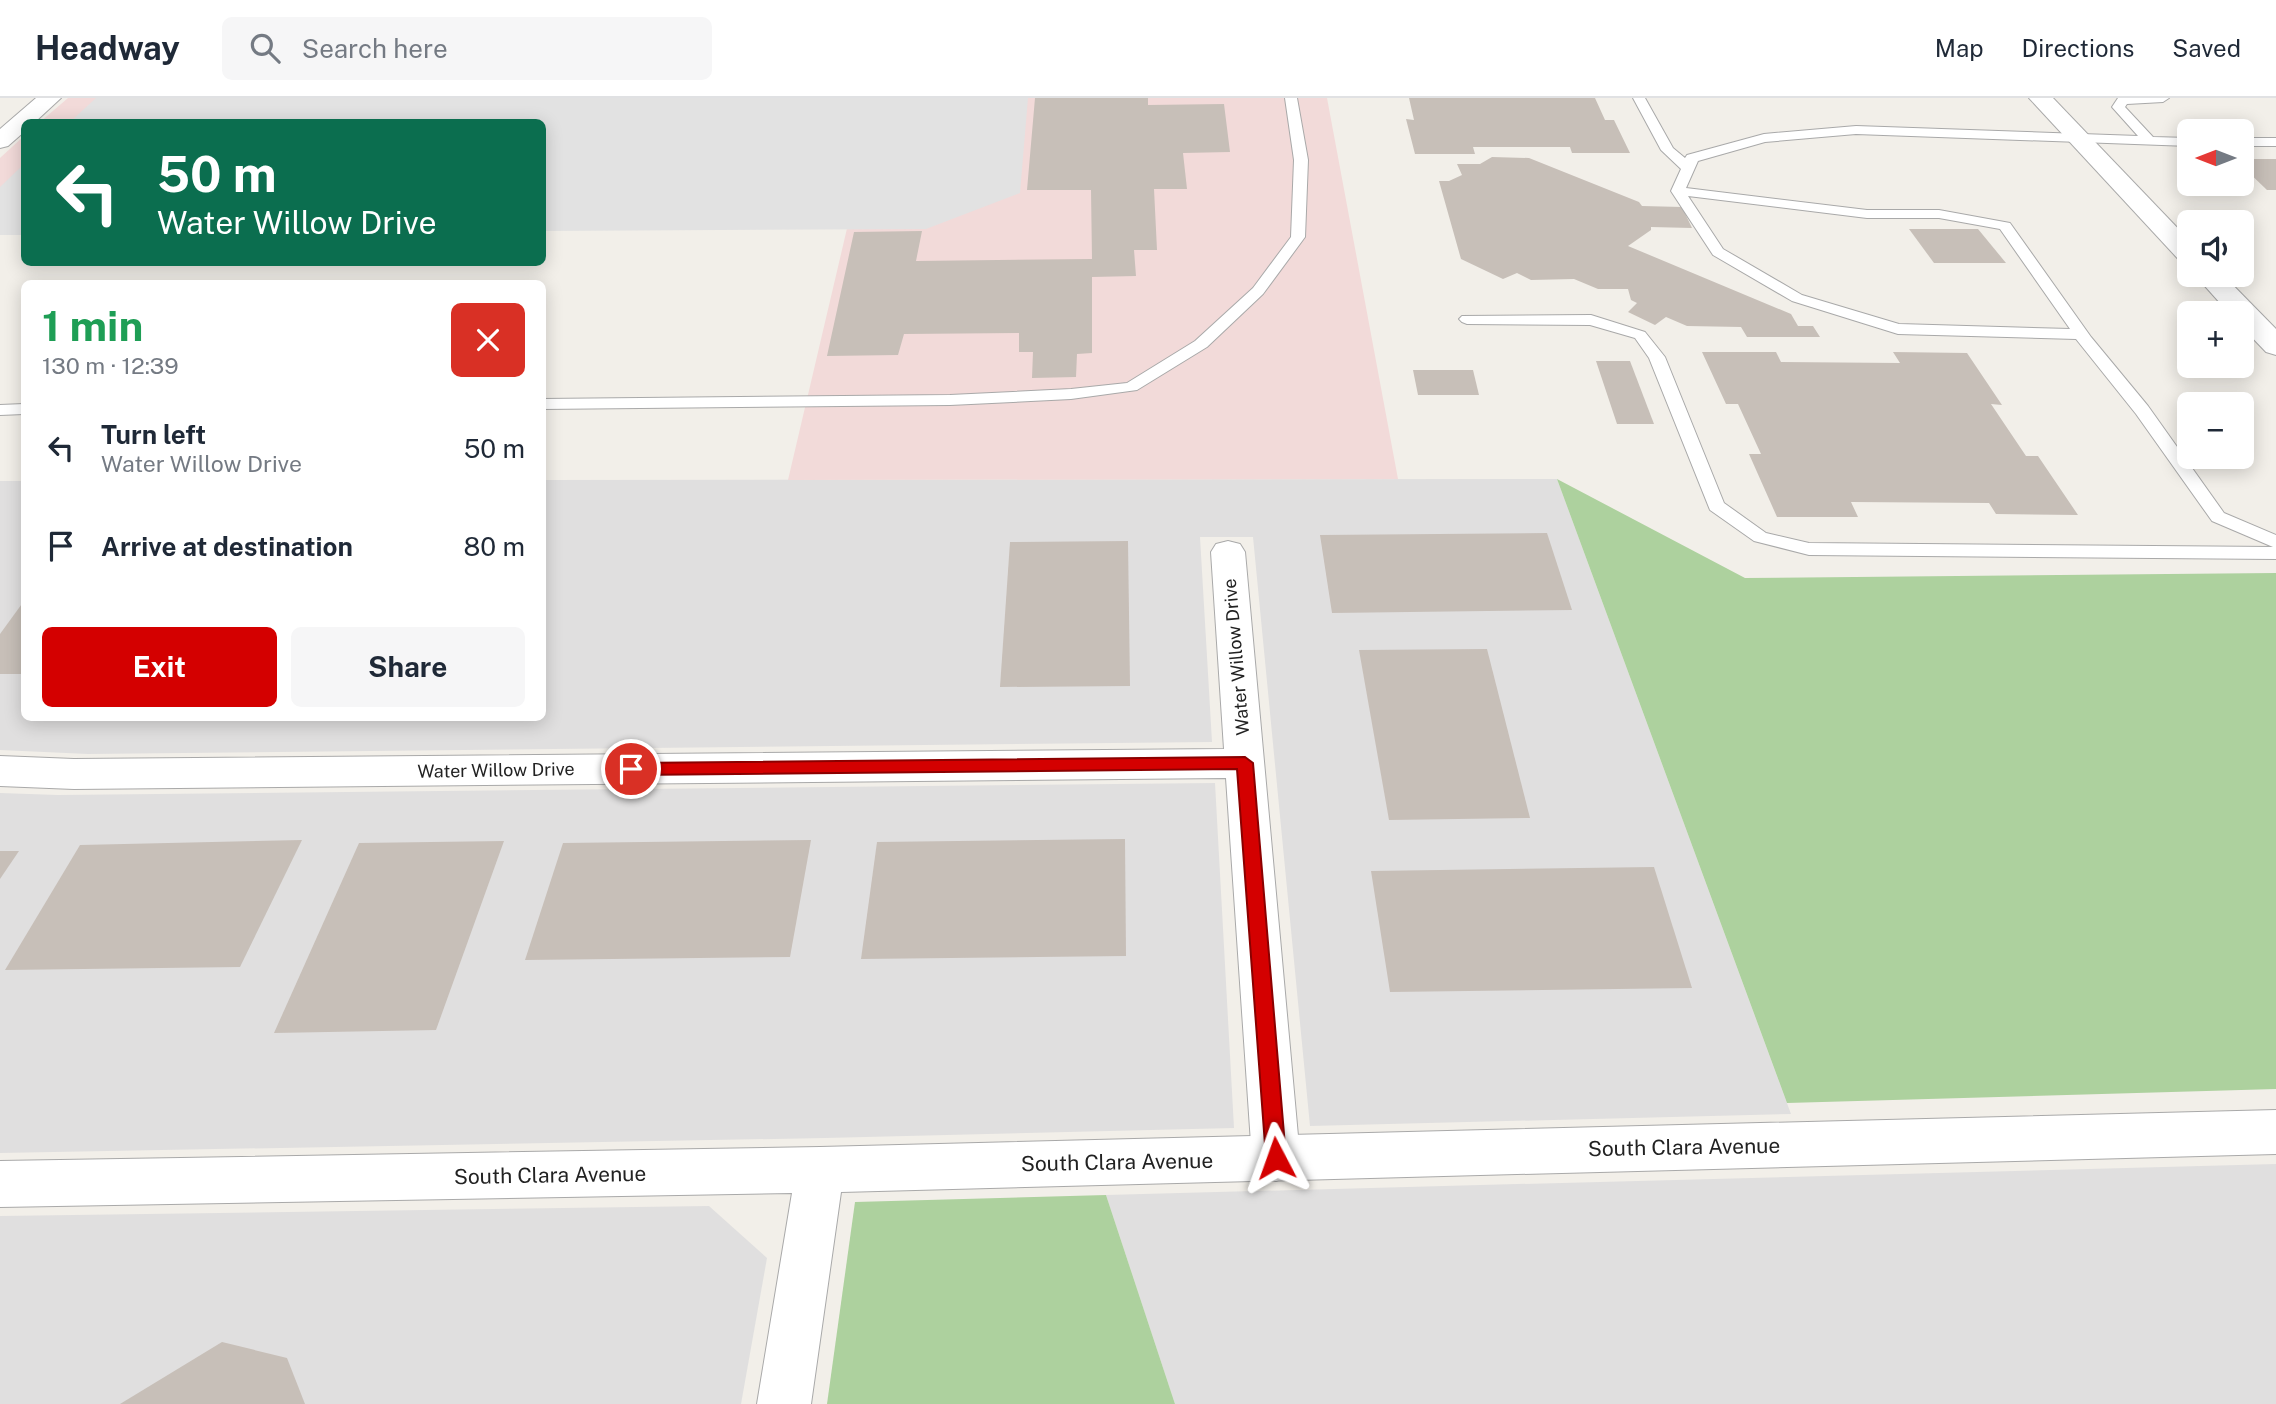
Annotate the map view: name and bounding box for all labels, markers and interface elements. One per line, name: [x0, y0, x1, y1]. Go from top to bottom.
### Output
search box: [222, 17, 712, 80]
text: Headway: [35, 29, 180, 67]
icon: search: [246, 29, 284, 67]
text: Search here: [302, 33, 448, 64]
text: Map: [1935, 34, 1984, 62]
text: Directions: [2022, 34, 2134, 62]
text: Saved: [2172, 34, 2241, 62]
north arrow: [2177, 119, 2254, 196]
map controls: [2177, 119, 2254, 469]
text: 50 m: [157, 145, 277, 203]
icon: left: [42, 147, 133, 238]
text: Water Willow Drive: [157, 204, 437, 241]
button: sound: [2177, 210, 2254, 287]
text: 1 min: [42, 301, 143, 350]
button: +: [2177, 301, 2254, 378]
button: close: [451, 303, 525, 377]
text: 130 m · 12:39: [42, 352, 179, 379]
button: −: [2177, 392, 2254, 469]
text: Turn left: [101, 419, 206, 450]
icon: left: [42, 429, 80, 467]
text: 50 m: [464, 433, 525, 464]
text: Water Willow Drive: [101, 450, 302, 477]
icon: arrive: [42, 527, 80, 565]
text: Arrive at destination: [101, 531, 353, 562]
text: 80 m: [464, 531, 525, 562]
street label: Water Willow Drive: [1219, 578, 1253, 736]
button: Exit: [42, 627, 277, 707]
button: Share: [291, 627, 525, 707]
pin: [601, 739, 661, 799]
icon: arrive: [612, 750, 650, 788]
street label: Water Willow Drive: [417, 758, 575, 782]
position arrow: [1239, 1121, 1313, 1195]
street label: South Clara Avenue: [1588, 1133, 1780, 1161]
street label: South Clara Avenue: [1021, 1148, 1213, 1176]
street label: South Clara Avenue: [454, 1161, 646, 1189]

